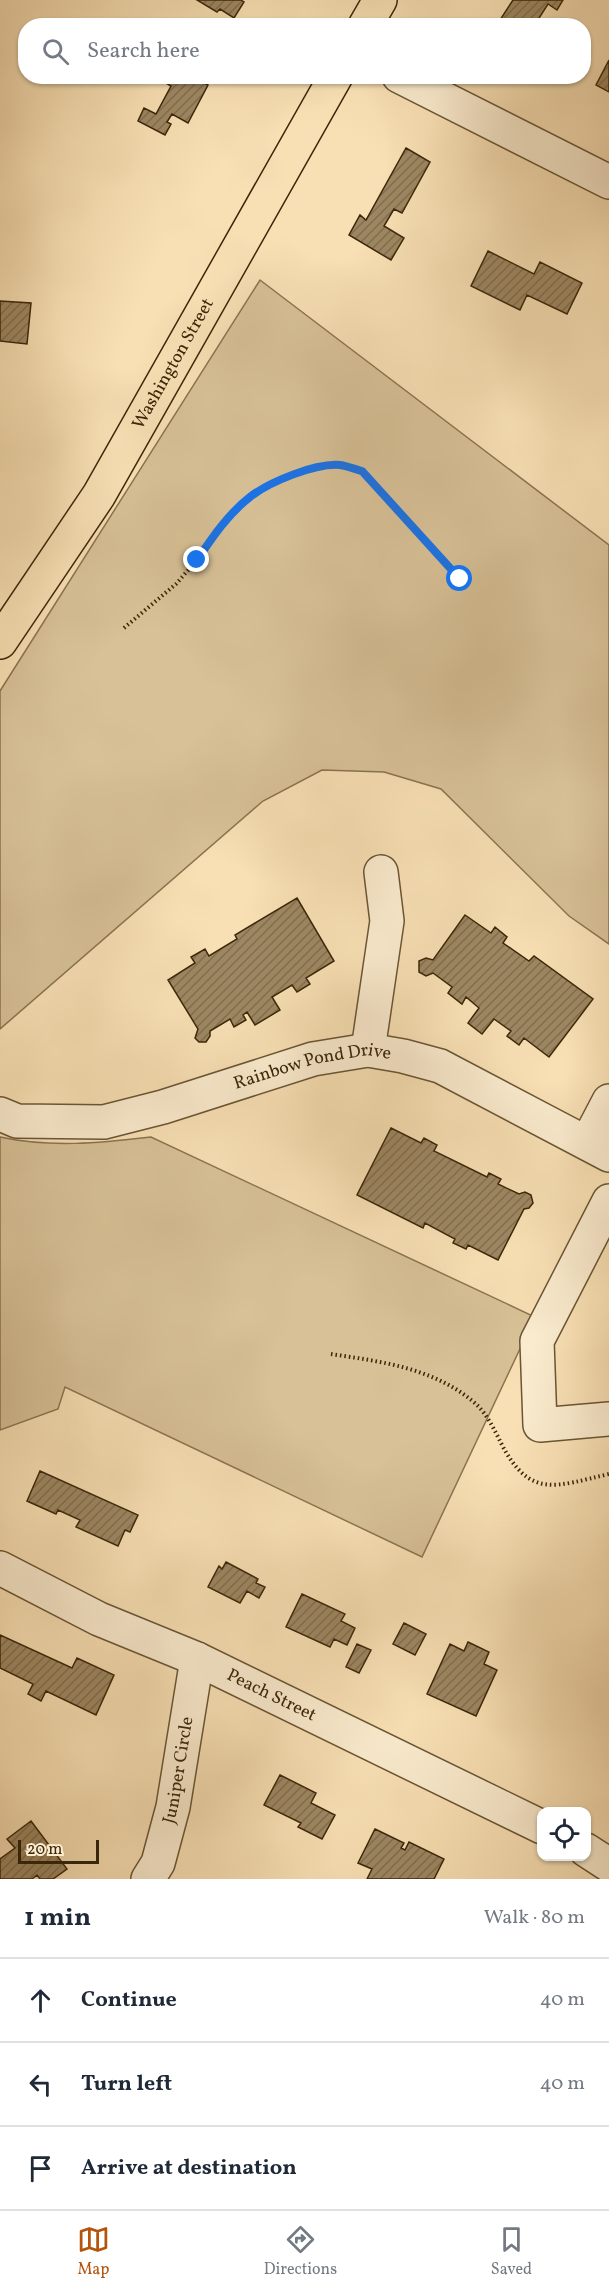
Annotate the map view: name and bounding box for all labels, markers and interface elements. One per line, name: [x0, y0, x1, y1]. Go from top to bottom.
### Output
search box: [18, 18, 591, 84]
icon: search: [39, 35, 72, 68]
text: Search here: [87, 36, 200, 67]
street label: Washington Street: [126, 294, 220, 434]
route end: [183, 546, 209, 572]
route start: [446, 565, 472, 591]
street label: Rainbow Pond Drive: [230, 1038, 393, 1096]
street label: Peach Street: [222, 1663, 320, 1728]
street label: Juniper Circle: [156, 1715, 200, 1827]
map controls: [537, 1807, 591, 1861]
button: locate: [537, 1807, 591, 1861]
scale bar: [18, 1837, 99, 1864]
text: 20 m: [27, 1839, 62, 1861]
text: 1 min: [24, 1900, 91, 1936]
text: Walk · 80 m: [484, 1904, 585, 1932]
icon: ahead: [24, 1984, 57, 2017]
text: Continue: [81, 1985, 177, 2016]
text: 40 m: [540, 1986, 585, 2014]
icon: left: [24, 2068, 57, 2101]
text: Turn left: [81, 2069, 172, 2100]
text: 40 m: [540, 2070, 585, 2098]
icon: arrive: [24, 2152, 57, 2185]
text: Arrive at destination: [81, 2153, 297, 2184]
tab: Map: [77, 2223, 110, 2281]
tab: Directions: [264, 2223, 337, 2281]
tab: Saved: [491, 2223, 532, 2281]

